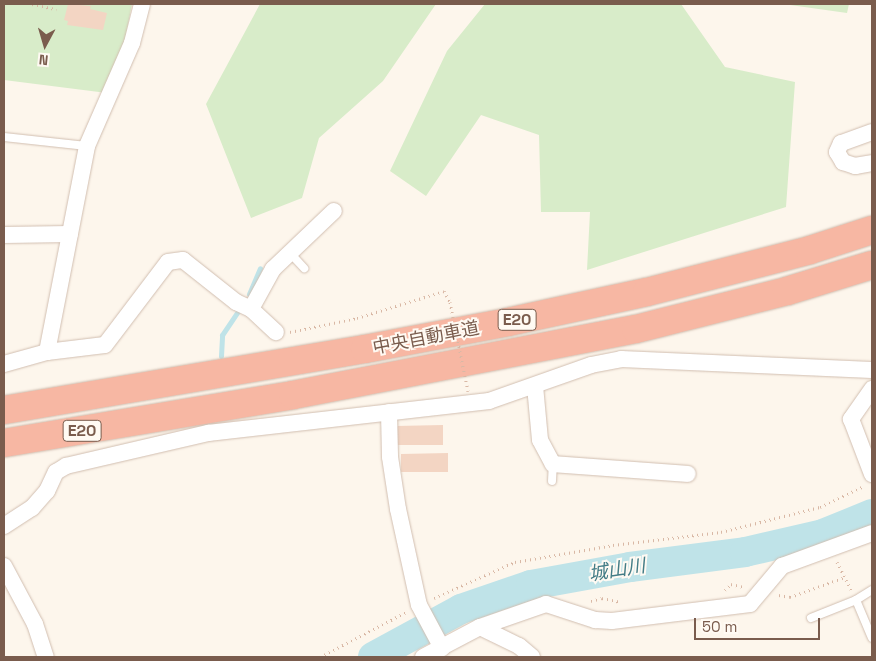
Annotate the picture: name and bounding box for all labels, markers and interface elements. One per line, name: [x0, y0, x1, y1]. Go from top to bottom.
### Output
north arrow: [20, 20, 70, 70]
text: N: [38, 50, 49, 69]
road number: E20: [497, 306, 537, 334]
street label: 中央自動車道: [371, 317, 481, 359]
road number: E20: [62, 418, 102, 444]
water label: 城山川: [587, 554, 647, 586]
scale bar: [696, 608, 822, 640]
text: 50 m: [702, 617, 737, 636]

